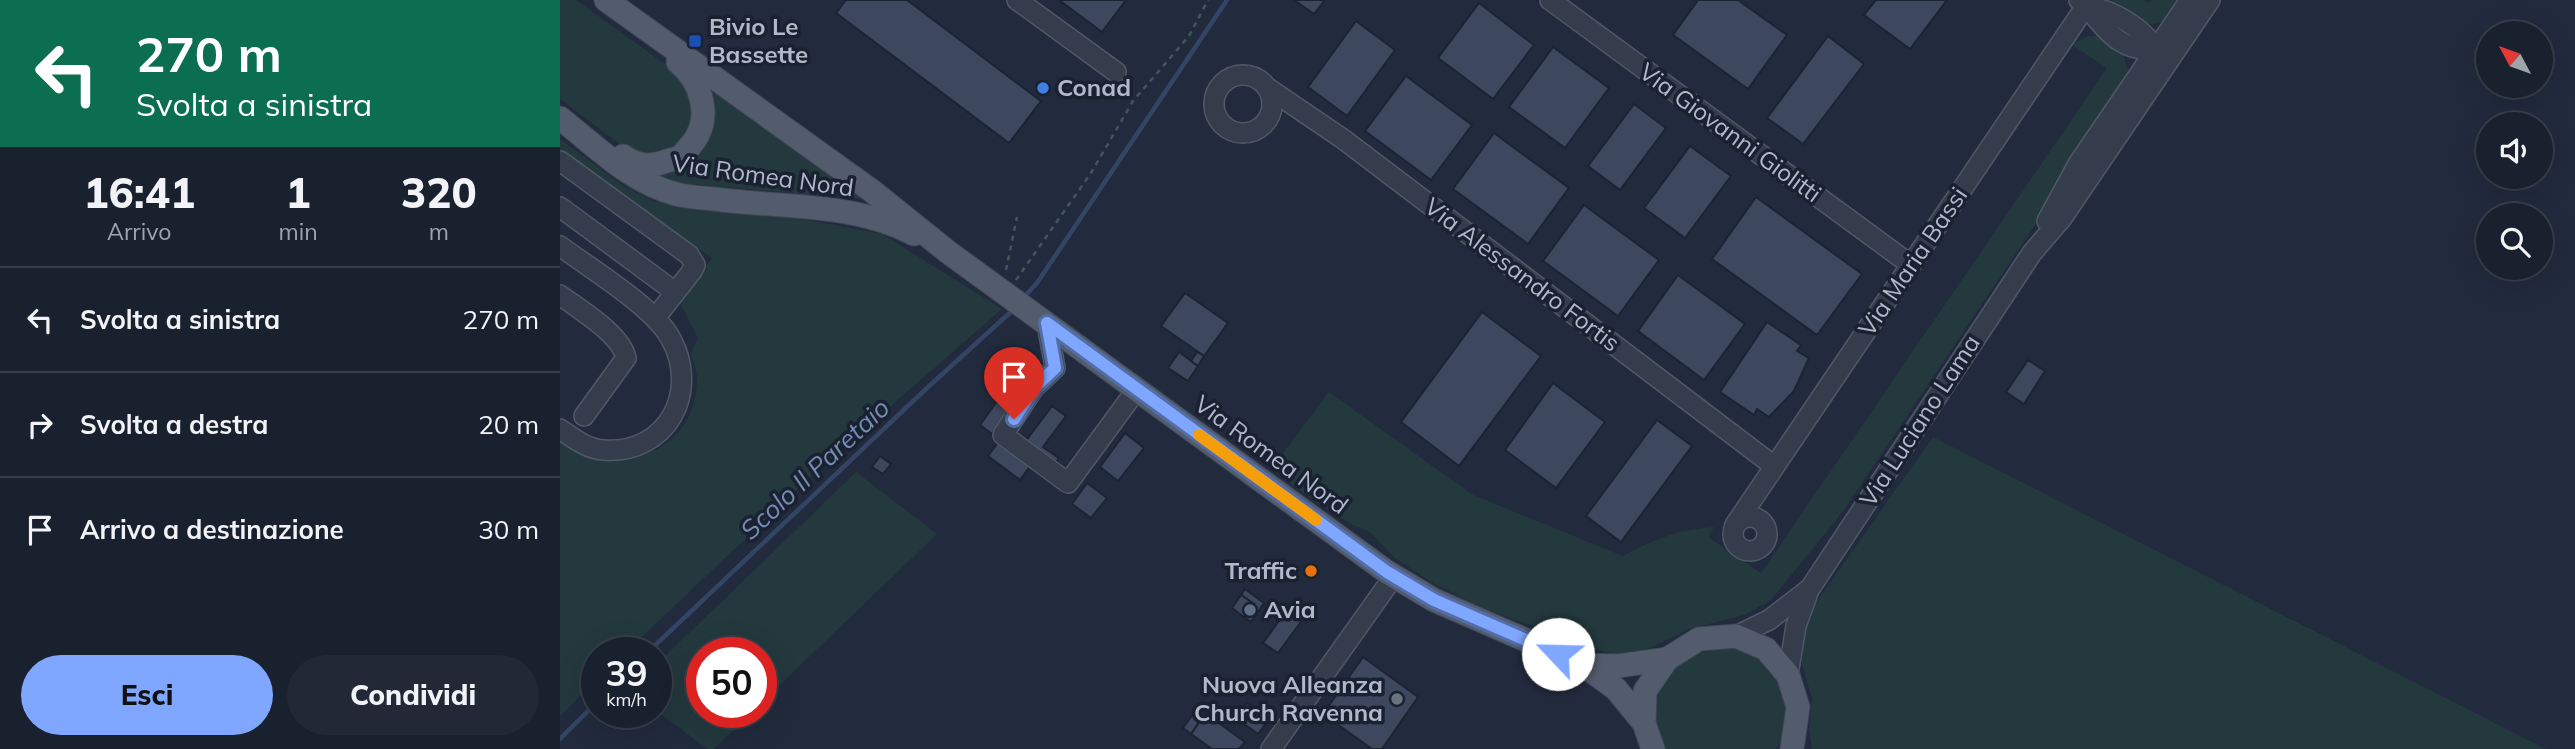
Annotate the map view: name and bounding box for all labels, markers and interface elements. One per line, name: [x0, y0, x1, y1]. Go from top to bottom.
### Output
place label: Bivio Le Bassette: [709, 11, 808, 69]
north arrow: [2476, 21, 2553, 98]
map controls: [2476, 21, 2553, 280]
text: 270 m: [136, 23, 282, 84]
icon: left: [21, 28, 112, 119]
marker: Bivio Le Bassette: [687, 33, 703, 49]
street label: Via Giovanni Giolitti: [1634, 56, 1827, 208]
place label: Conad: [1057, 72, 1131, 102]
marker: Conad: [1035, 80, 1051, 96]
text: Svolta a sinistra: [136, 84, 372, 124]
button: sound: [2476, 112, 2553, 189]
street label: Via Romea Nord: [671, 147, 856, 203]
text: 16:41: [83, 166, 195, 219]
text: 1: [285, 166, 311, 219]
text: 320: [401, 166, 477, 219]
street label: Via Maria Bassi: [1851, 181, 1973, 342]
street label: Via Alessandro Fortis: [1419, 191, 1626, 357]
button: search: [2476, 203, 2553, 280]
text: Arrivo: [107, 217, 171, 246]
text: min: [278, 217, 318, 246]
text: m: [429, 217, 449, 246]
icon: left: [21, 301, 59, 339]
text: Svolta a sinistra: [80, 303, 280, 336]
text: 270 m: [463, 303, 539, 336]
street label: Via Luciano Lama: [1852, 329, 1986, 512]
pin: [984, 347, 1044, 419]
icon: arrive: [995, 358, 1033, 396]
street label: Via Romea Nord: [1189, 388, 1354, 520]
water label: Scolo Il Paretaio: [733, 391, 896, 546]
icon: right: [21, 406, 59, 444]
text: Svolta a destra: [80, 408, 268, 441]
text: 20 m: [478, 408, 539, 441]
icon: arrive: [21, 511, 59, 549]
text: Arrivo a destinazione: [80, 513, 344, 546]
text: 30 m: [478, 513, 539, 546]
place label: Traffic: [1224, 555, 1297, 585]
marker: Traffic: [1303, 563, 1319, 579]
place label: Avia: [1264, 594, 1316, 624]
marker: Avia: [1242, 602, 1258, 618]
position arrow: [1521, 617, 1595, 691]
speed limit sign: 50: [686, 637, 777, 728]
text: 39: [605, 651, 648, 695]
button: Esci: [21, 655, 273, 735]
button: Condividi: [287, 655, 539, 735]
place label: Nuova Alleanza Church Ravenna: [1194, 669, 1383, 727]
text: km/h: [606, 688, 647, 711]
marker: Nuova Alleanza Church Ravenna: [1389, 691, 1405, 707]

